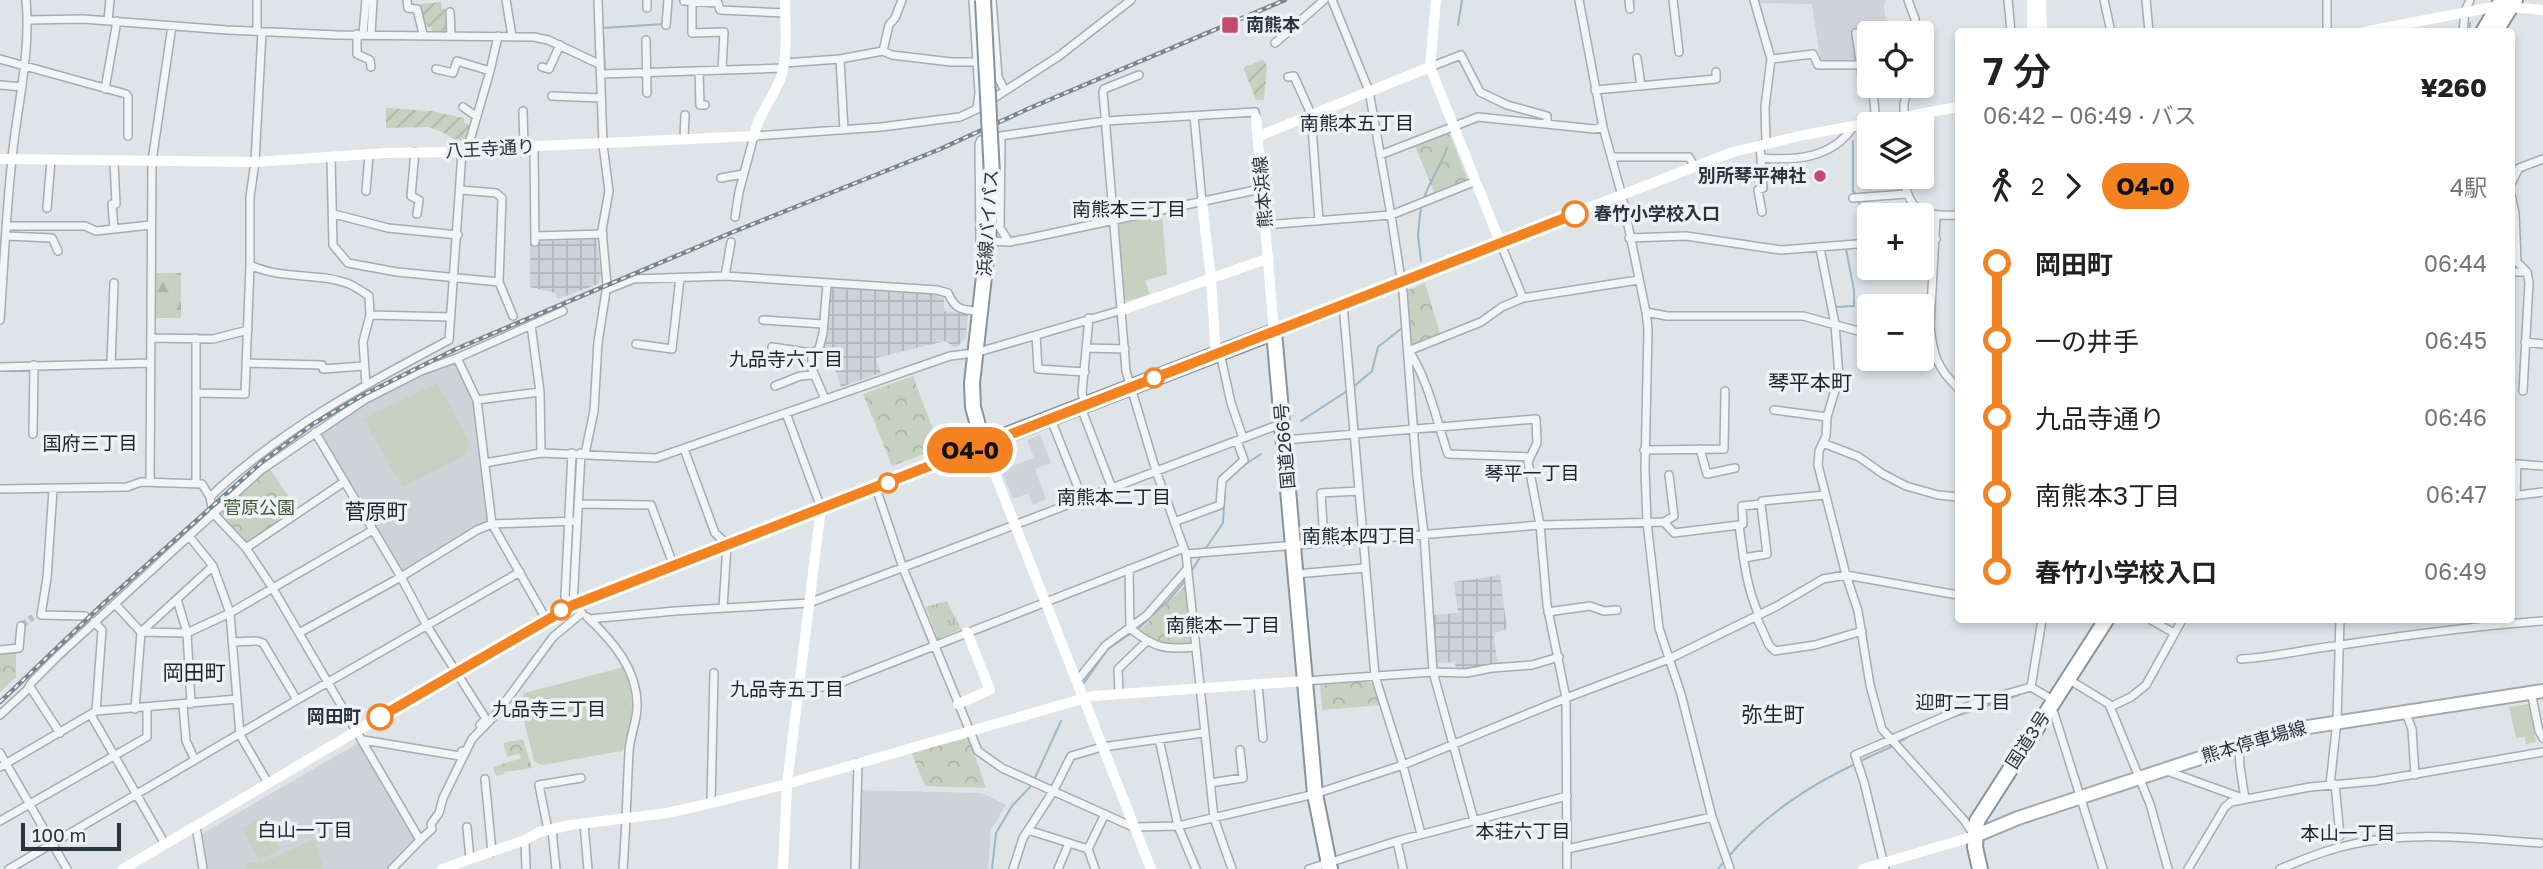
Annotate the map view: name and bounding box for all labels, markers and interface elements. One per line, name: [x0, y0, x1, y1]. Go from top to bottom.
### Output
place label: 南熊本: [1246, 13, 1300, 35]
marker: 南熊本: [1220, 15, 1240, 35]
map controls: [1857, 21, 1934, 371]
button: locate: [1857, 21, 1934, 98]
text: 7 分: [1983, 48, 2051, 93]
text: ¥260: [2421, 72, 2487, 103]
text: 06:42 – 06:49 · バス: [1983, 101, 2197, 129]
district label: 南熊本五丁目: [1300, 111, 1414, 134]
button: layers: [1857, 112, 1934, 189]
street label: 八王寺通り: [444, 135, 535, 161]
street label: 熊本浜線: [1248, 155, 1276, 229]
place label: 別所琴平神社: [1698, 164, 1806, 186]
icon: walk: [1983, 167, 2021, 205]
icon: forward: [2054, 167, 2092, 205]
street label: 浜線バイパス: [972, 168, 1002, 277]
marker: 別所琴平神社: [1812, 168, 1828, 184]
text: O4-0: [2116, 171, 2175, 200]
text: 2: [2031, 172, 2044, 200]
text: 4駅: [2450, 173, 2487, 201]
district label: 南熊本三丁目: [1072, 197, 1186, 220]
marker: 春竹小学校入口: [1562, 201, 1588, 227]
place label: 春竹小学校入口: [1594, 202, 1720, 224]
button: +: [1857, 203, 1934, 280]
text: 岡田町: [2035, 249, 2113, 280]
text: 06:44: [2424, 249, 2487, 277]
button: −: [1857, 294, 1934, 371]
text: 一の井手: [2035, 326, 2139, 357]
text: 06:45: [2425, 326, 2487, 354]
district label: 九品寺六丁目: [729, 347, 843, 370]
unlabelled marker: [1144, 368, 1164, 388]
district label: 琴平本町: [1768, 369, 1852, 395]
street label: 国道266号: [1269, 402, 1299, 490]
text: 九品寺通り: [2035, 403, 2165, 434]
text: 06:46: [2424, 403, 2487, 431]
line badge: O4-0: [921, 427, 1019, 473]
district label: 国府三丁目: [42, 431, 138, 454]
text: O4-0: [941, 435, 999, 464]
district label: 琴平一丁目: [1484, 461, 1580, 484]
unlabelled marker: [878, 473, 898, 493]
text: 南熊本3丁目: [2035, 480, 2180, 511]
text: 06:47: [2426, 480, 2487, 508]
district label: 南熊本二丁目: [1057, 485, 1171, 508]
park label: 菅原公園: [223, 496, 295, 518]
district label: 菅原町: [345, 498, 408, 524]
district label: 南熊本四丁目: [1302, 524, 1416, 547]
text: 春竹小学校入口: [2035, 557, 2217, 588]
text: 06:49: [2424, 557, 2487, 585]
unlabelled marker: [551, 600, 571, 620]
district label: 南熊本一丁目: [1166, 613, 1280, 636]
district label: 岡田町: [163, 659, 226, 685]
district label: 九品寺五丁目: [730, 677, 844, 700]
district label: 迎町二丁目: [1915, 690, 2011, 713]
district label: 九品寺三丁目: [492, 697, 606, 720]
district label: 弥生町: [1742, 701, 1805, 727]
marker: 岡田町: [367, 704, 393, 730]
place label: 岡田町: [307, 705, 361, 727]
street label: 国道3号: [2000, 706, 2054, 773]
street label: 熊本停車場線: [2199, 716, 2309, 766]
district label: 白山一丁目: [257, 818, 353, 841]
district label: 本荘六丁目: [1475, 819, 1571, 842]
scale bar: [21, 820, 121, 852]
district label: 本山一丁目: [2300, 821, 2396, 844]
text: 100 m: [32, 823, 86, 846]

